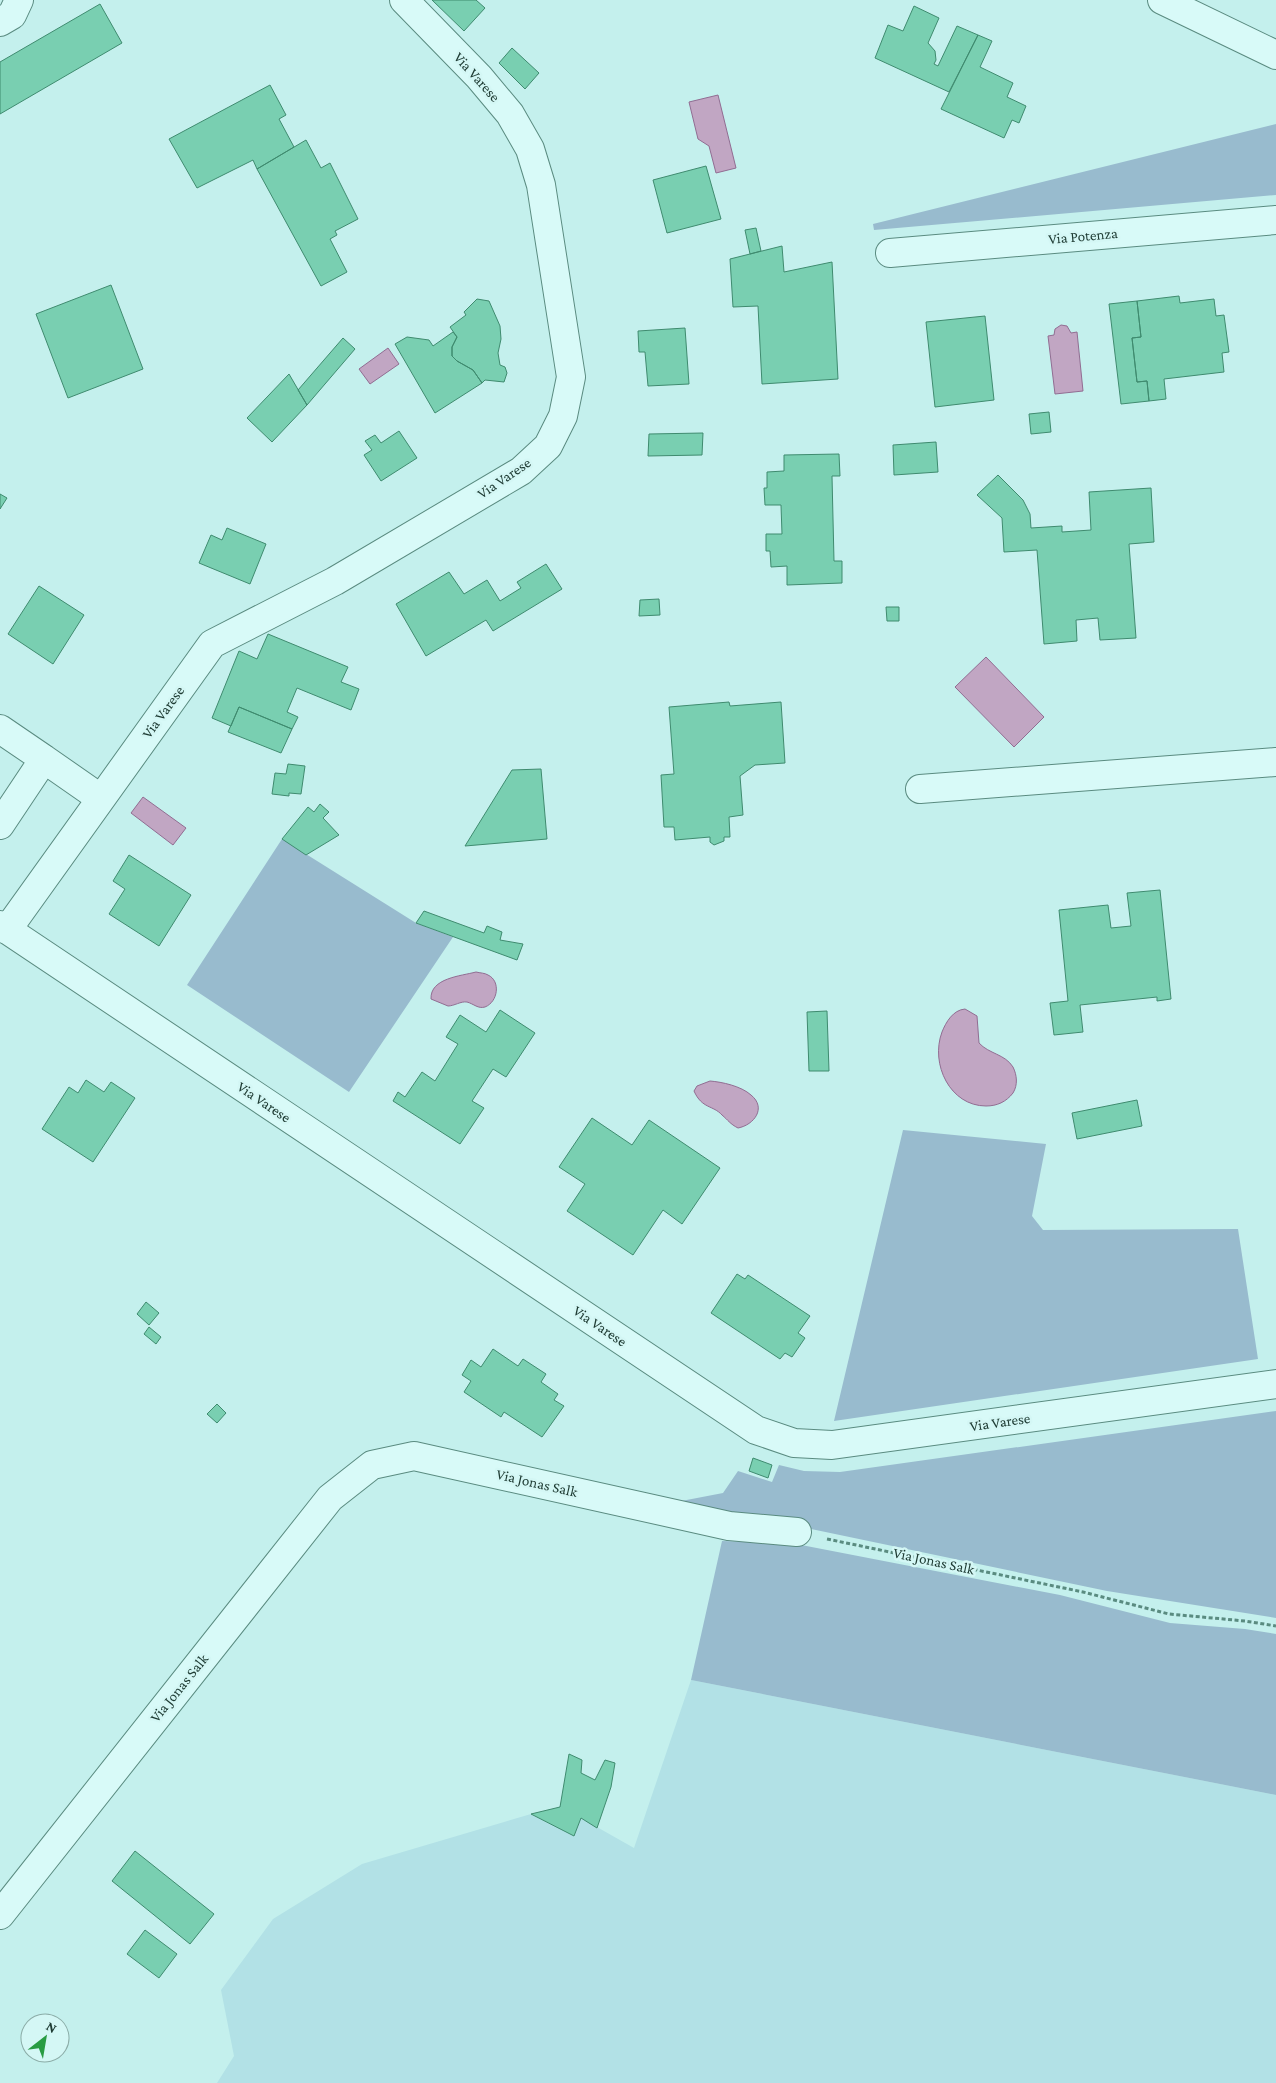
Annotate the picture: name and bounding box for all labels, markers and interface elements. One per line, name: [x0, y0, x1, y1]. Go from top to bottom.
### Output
street label: Via Varese: [451, 49, 504, 105]
street label: Via Potenza: [1048, 225, 1118, 247]
street label: Via Varese: [474, 454, 534, 502]
street label: Via Varese: [139, 682, 188, 741]
street label: Via Varese: [234, 1078, 294, 1126]
street label: Via Varese: [570, 1302, 630, 1350]
street label: Via Varese: [969, 1410, 1032, 1434]
street label: Via Jonas Salk: [495, 1466, 580, 1501]
street label: Via Jonas Salk: [892, 1545, 977, 1579]
street label: Via Jonas Salk: [147, 1650, 213, 1726]
north arrow: [20, 2013, 70, 2063]
text: N: [43, 2018, 60, 2036]

